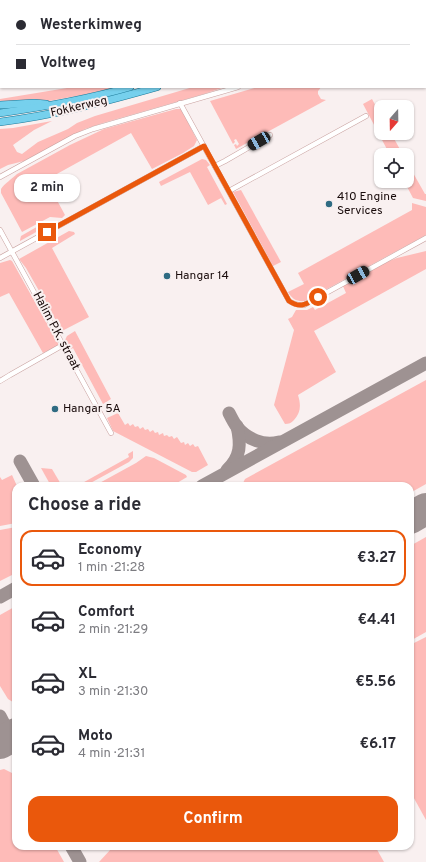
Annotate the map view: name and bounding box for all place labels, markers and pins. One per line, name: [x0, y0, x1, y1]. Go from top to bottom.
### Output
place label: 410 Engine Services: [337, 189, 397, 219]
marker: 410 Engine Services: [324, 199, 334, 209]
place label: Hangar 14: [175, 268, 229, 284]
marker: Hangar 14: [162, 271, 172, 281]
place label: Hangar 5A: [63, 401, 121, 417]
marker: Hangar 5A: [50, 404, 60, 414]

